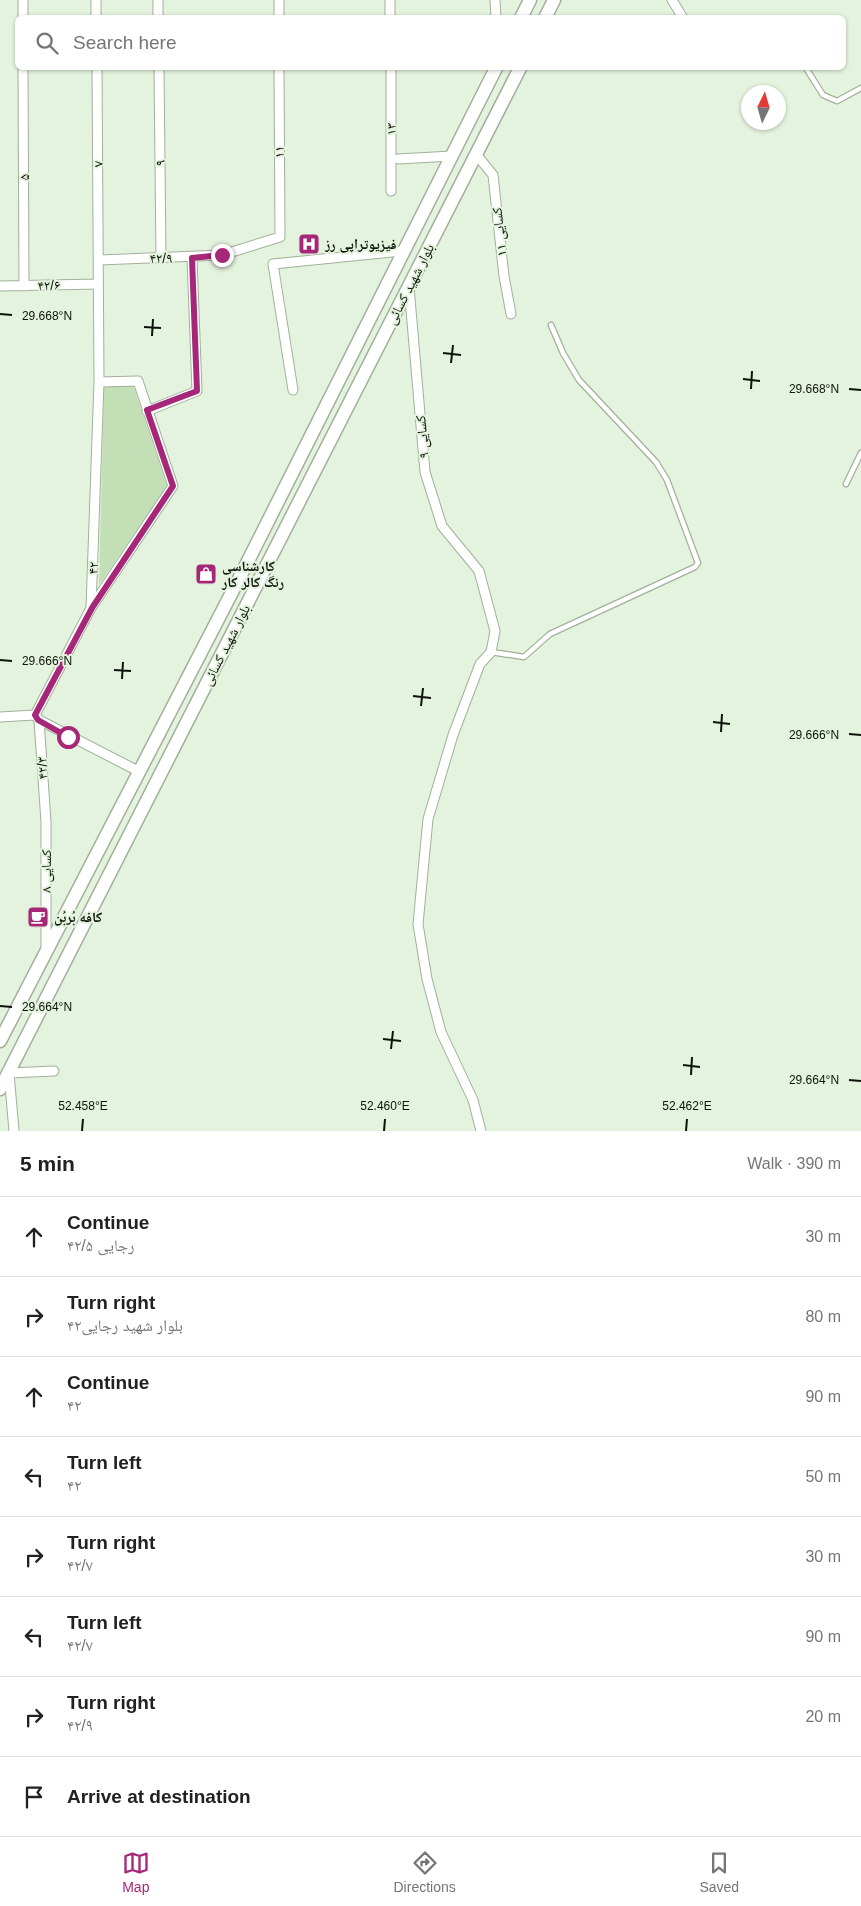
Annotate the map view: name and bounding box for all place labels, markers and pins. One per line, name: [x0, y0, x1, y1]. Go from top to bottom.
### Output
hospital icon: فیزیوتراپی رز: [297, 232, 321, 256]
place label: فیزیوتراپی رز: [324, 236, 396, 253]
place label: کارشناسی رنگ کالر کار: [221, 558, 284, 590]
shop icon: کارشناسی رنگ کالر کار: [194, 562, 218, 586]
cafe icon: کافه بُربُن: [26, 905, 50, 929]
place label: کافه بُربُن: [54, 909, 102, 926]

